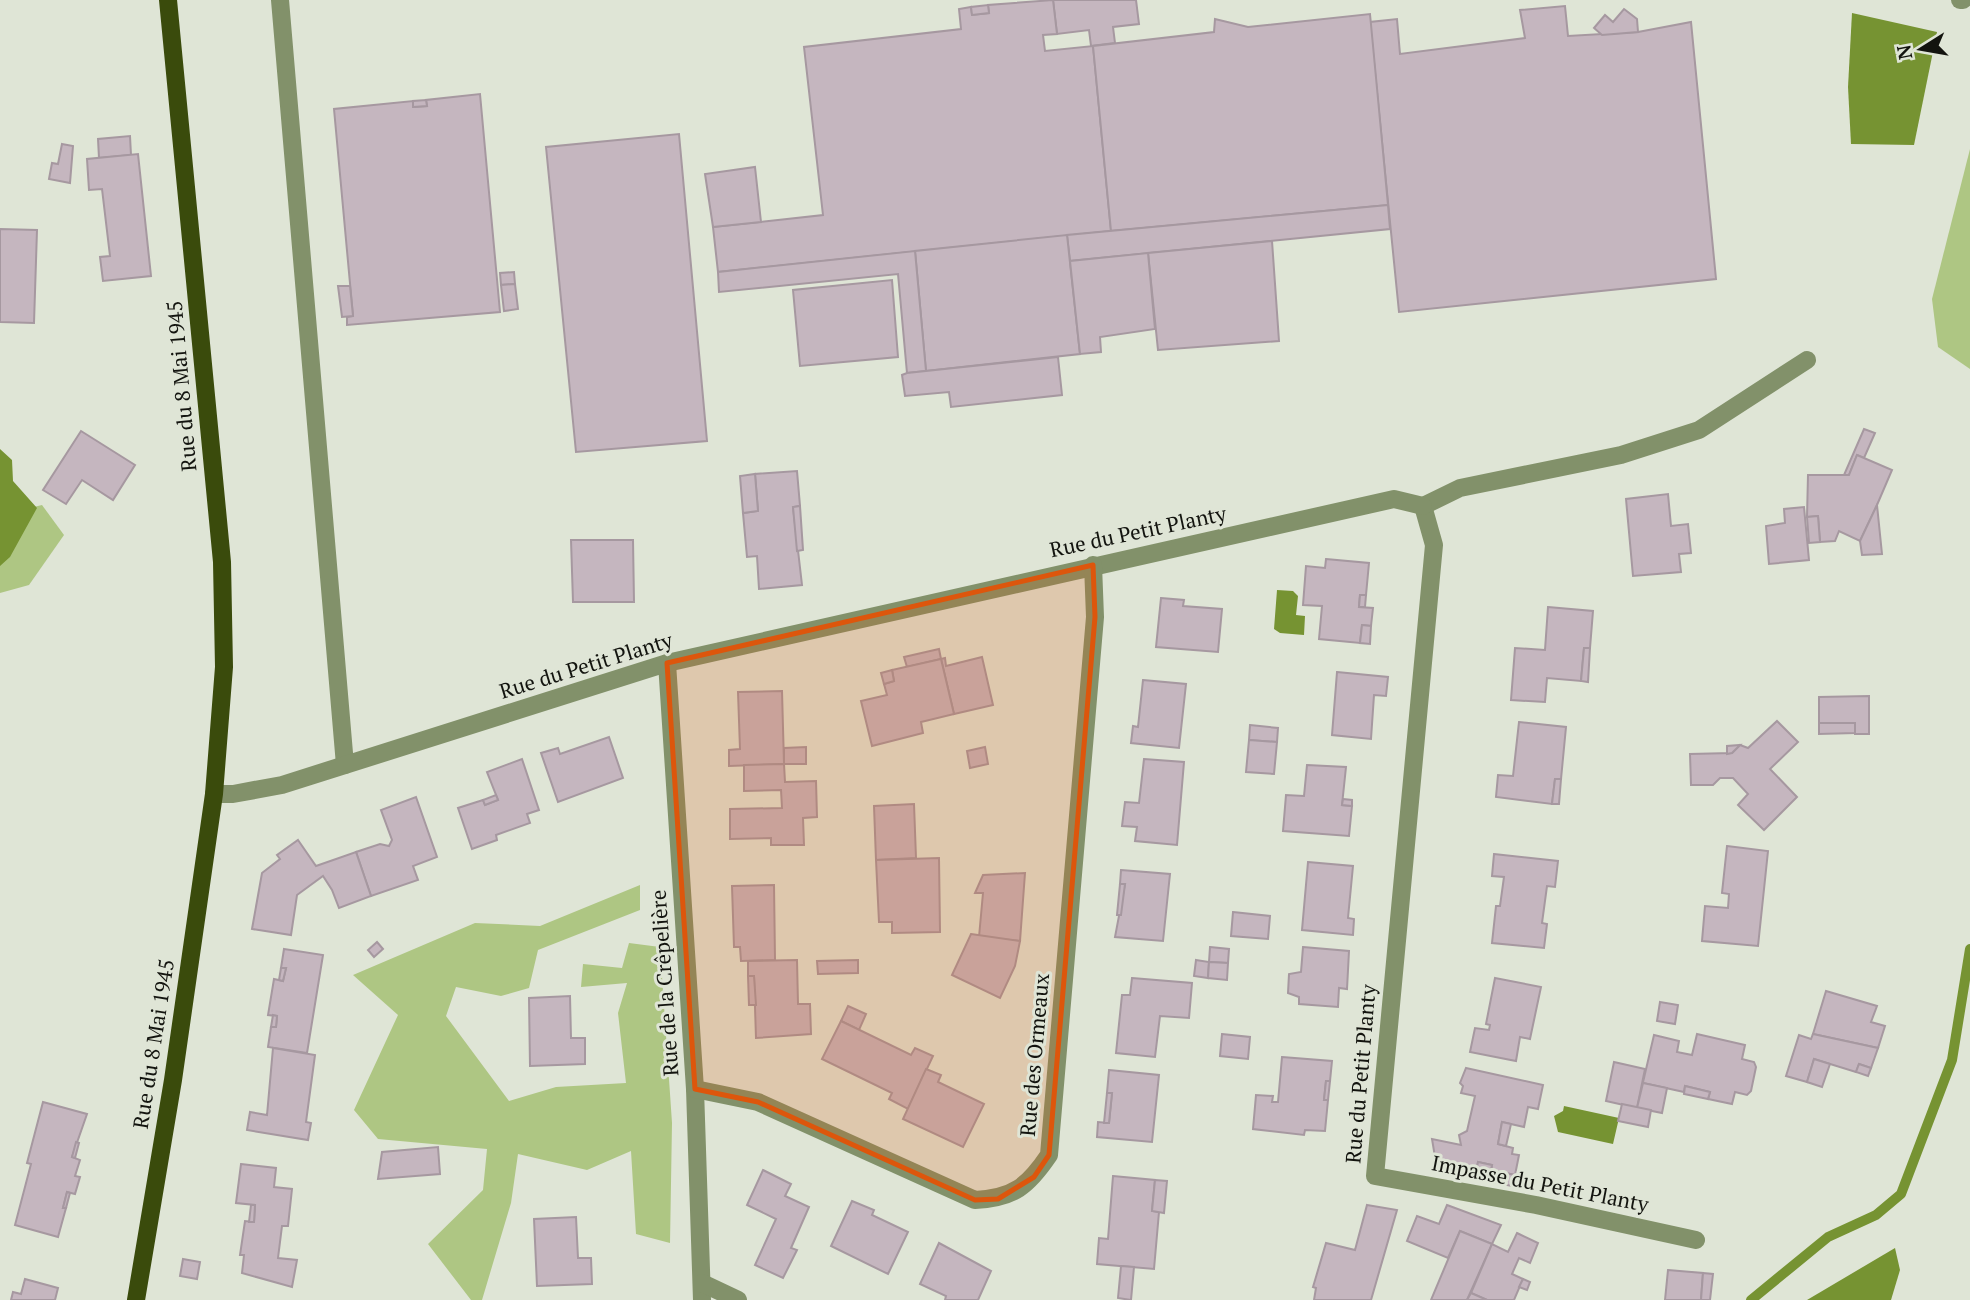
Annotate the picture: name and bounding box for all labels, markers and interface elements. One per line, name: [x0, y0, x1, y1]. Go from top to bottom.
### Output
north arrow: [1886, 14, 1956, 84]
text: N: [1890, 42, 1917, 62]
street label: Rue du 8 Mai 1945: [160, 300, 202, 473]
street label: Rue du Petit Planty: [1047, 499, 1229, 563]
street label: Rue du Petit Planty: [496, 625, 676, 705]
street label: Rue de la Crêpelière: [644, 889, 684, 1077]
street label: Rue du 8 Mai 1945: [126, 957, 180, 1131]
street label: Rue des Ormeaux: [1013, 972, 1055, 1138]
street label: Rue du Petit Planty: [1338, 983, 1382, 1165]
street label: Impasse du Petit Planty: [1429, 1148, 1651, 1218]

